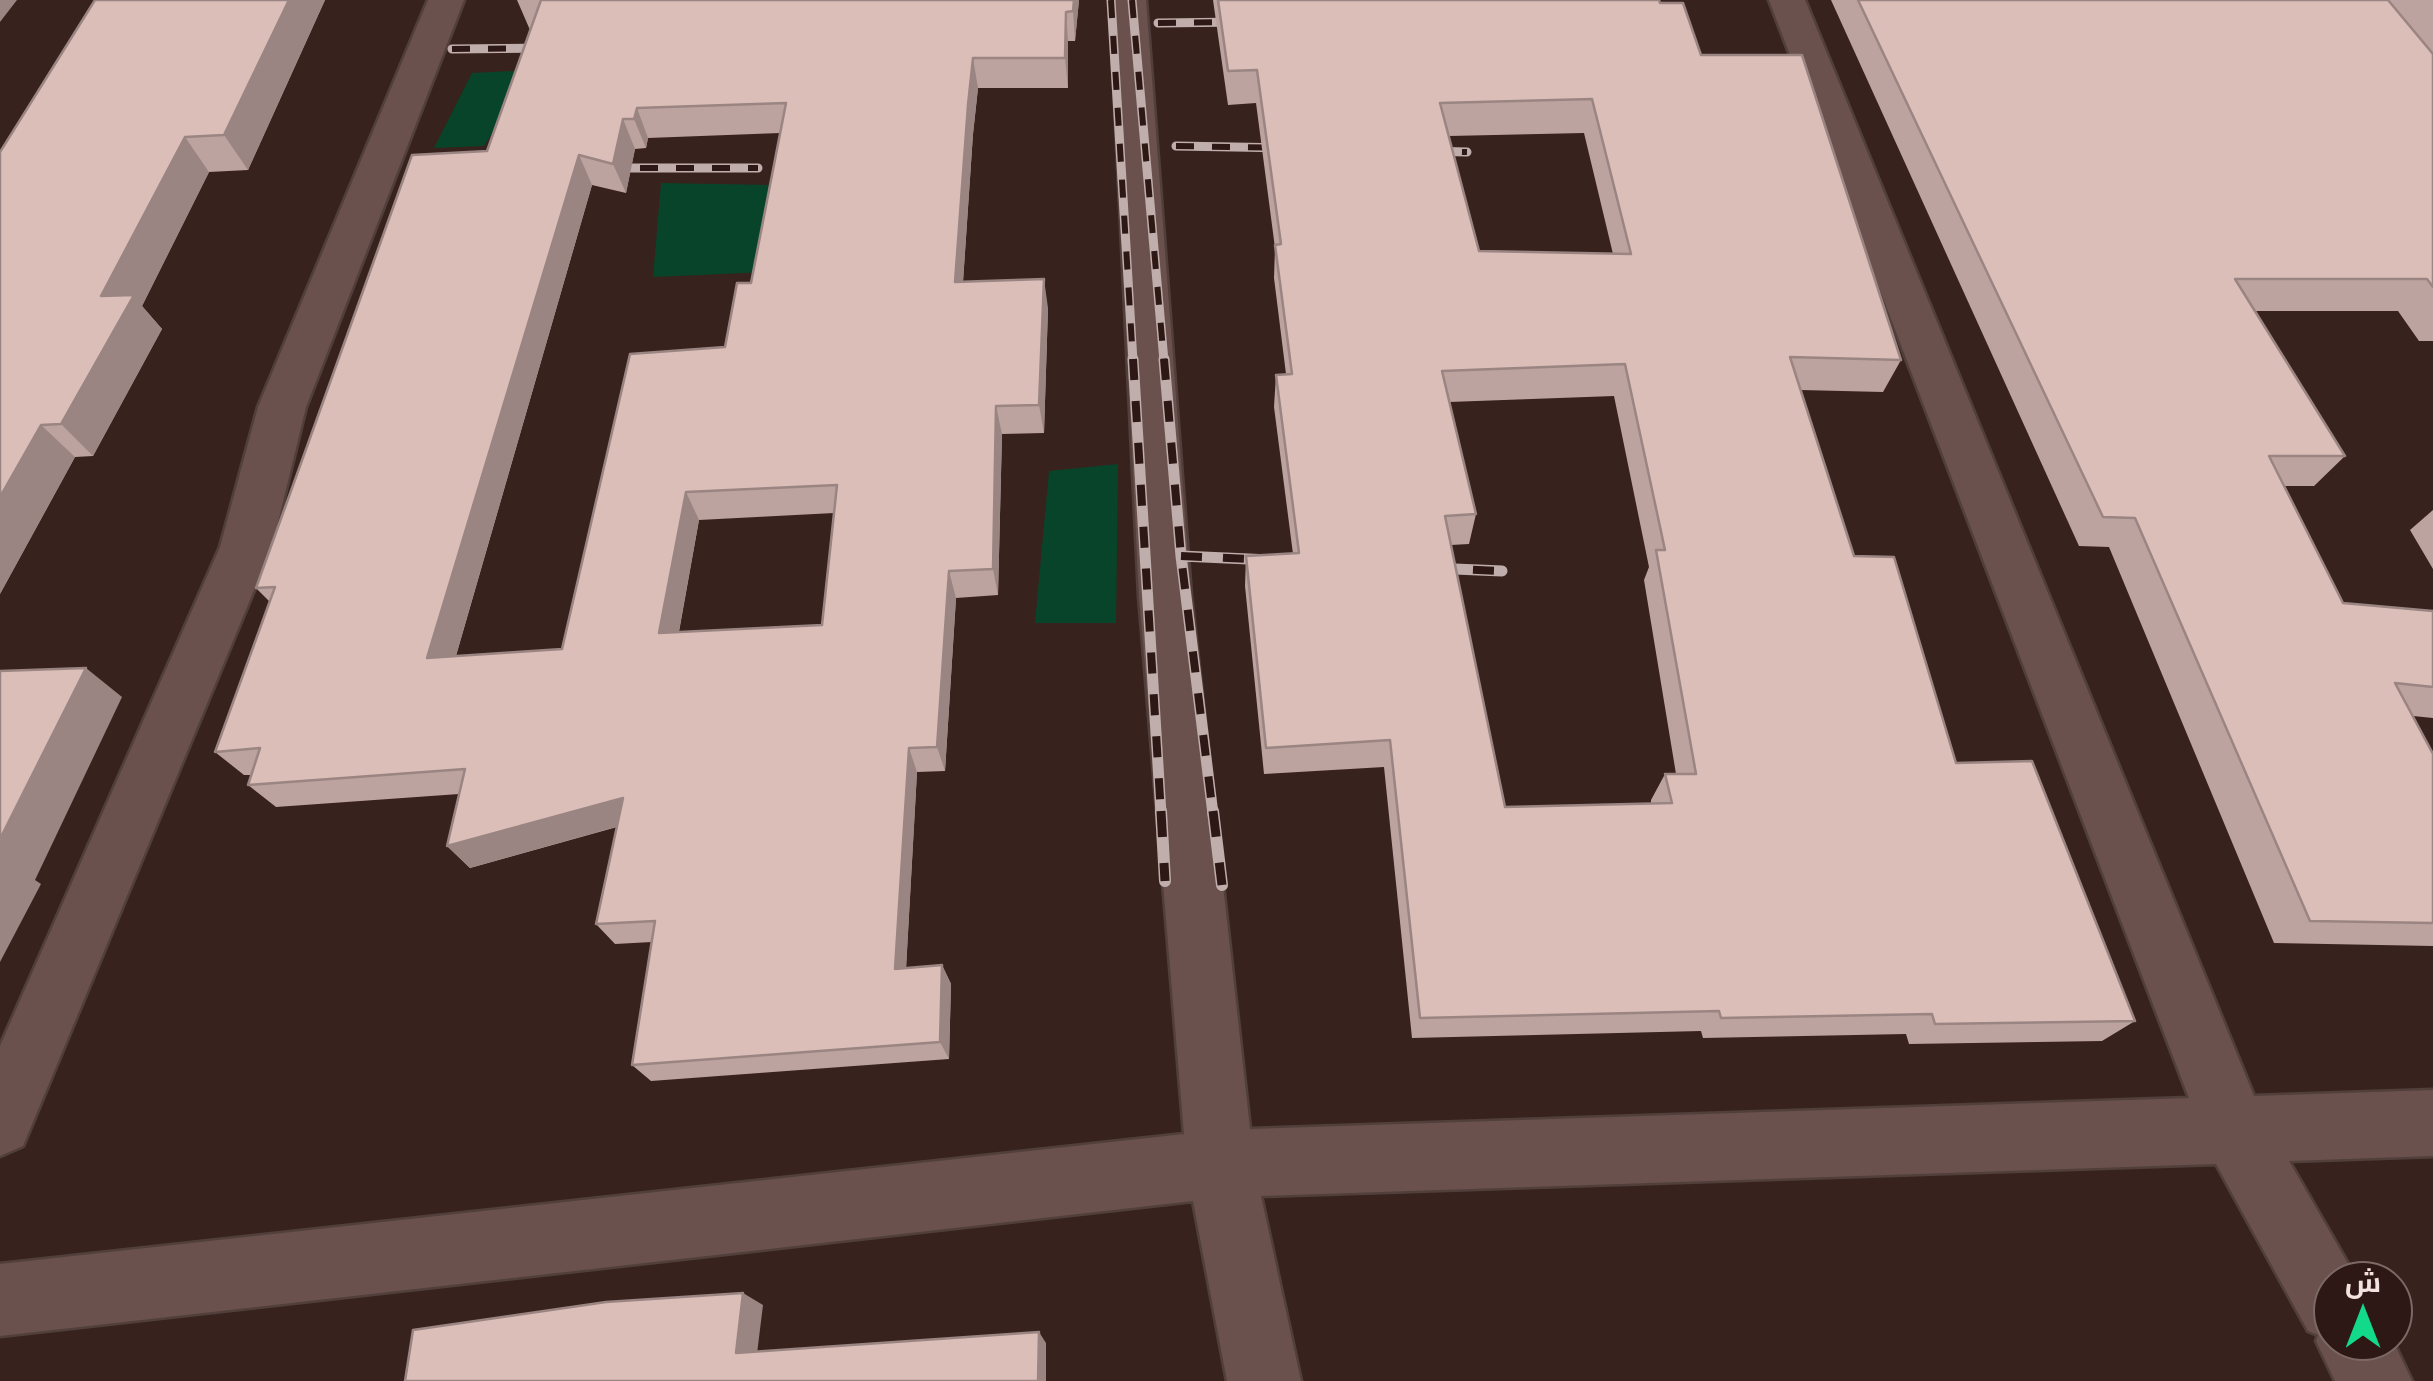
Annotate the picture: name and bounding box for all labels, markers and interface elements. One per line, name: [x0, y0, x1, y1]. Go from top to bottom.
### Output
north arrow: [2313, 1261, 2413, 1361]
text: ش: [2345, 1265, 2381, 1300]

